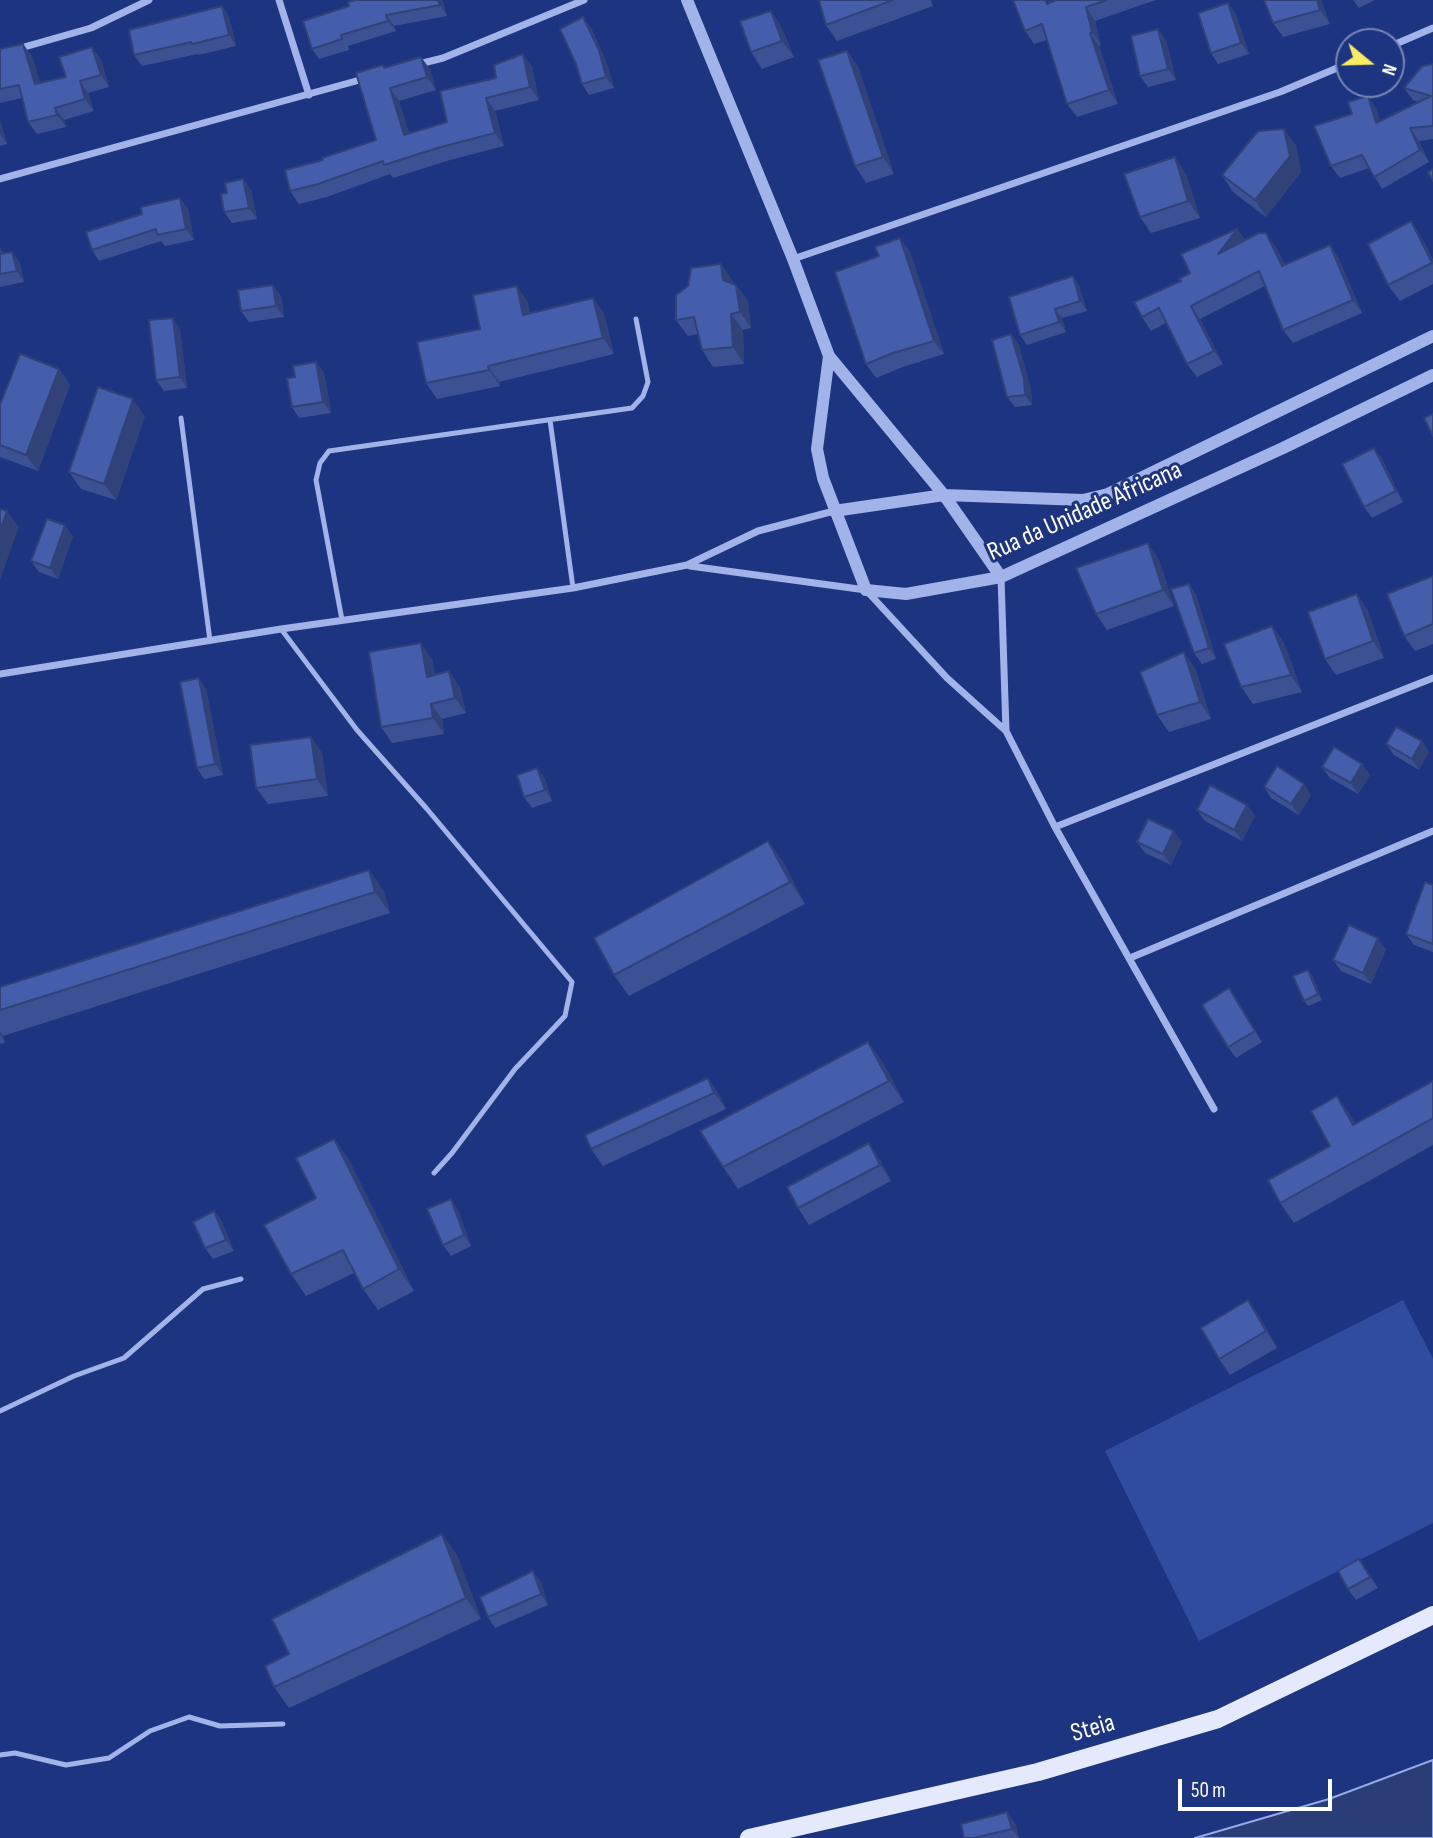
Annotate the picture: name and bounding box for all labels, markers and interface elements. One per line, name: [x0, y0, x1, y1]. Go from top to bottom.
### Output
north arrow: [1335, 28, 1405, 98]
text: N: [1376, 61, 1401, 78]
street label: Rua da Unidade Africana: [983, 455, 1187, 569]
street label: Steia: [1067, 1708, 1119, 1750]
scale bar: [1181, 1764, 1335, 1808]
text: 50 m: [1191, 1778, 1226, 1803]

